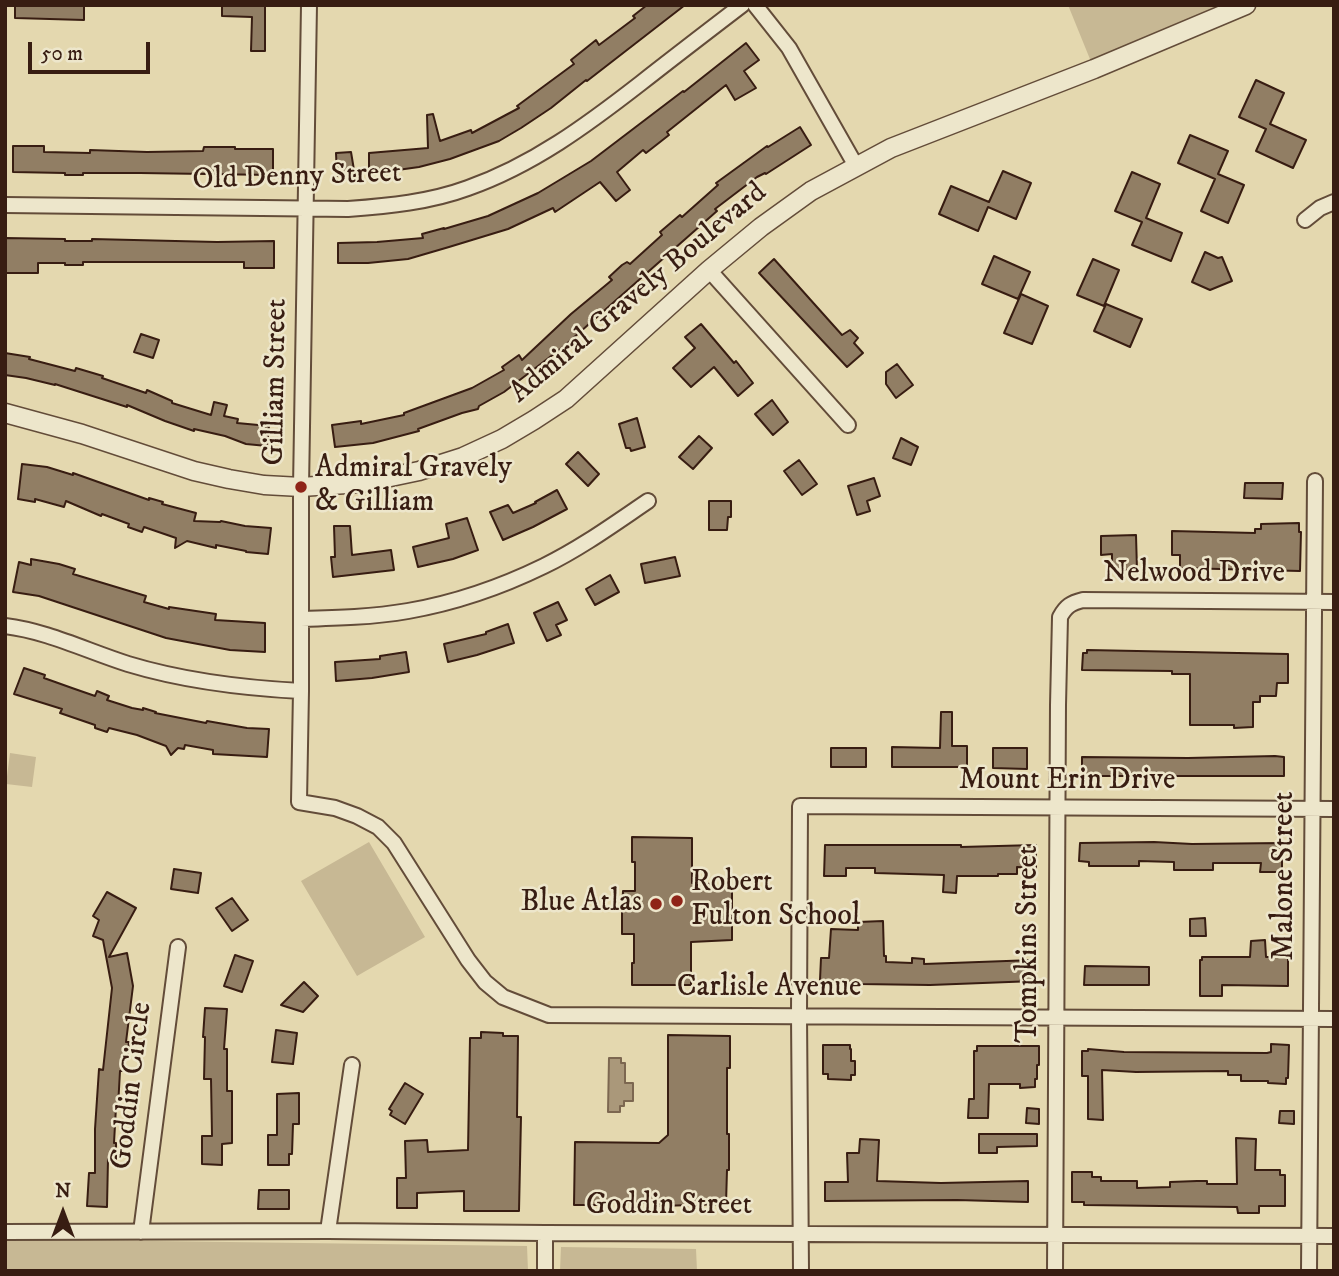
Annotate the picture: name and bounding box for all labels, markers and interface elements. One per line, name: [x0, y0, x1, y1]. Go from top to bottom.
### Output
scale bar: [32, 28, 154, 72]
text: 50 m: [41, 41, 83, 67]
street label: Old Denny Street: [192, 156, 402, 200]
street label: Admiral Gravely Boulevard: [503, 176, 775, 412]
street label: Gilliam Street: [258, 298, 296, 466]
place label: Admiral Gravely & Gilliam: [315, 452, 512, 522]
marker: Admiral Gravely & Gilliam: [293, 479, 309, 495]
street label: Nelwood Drive: [1103, 557, 1285, 593]
street label: Mount Erin Drive: [959, 764, 1175, 800]
street label: Malone Street: [1268, 791, 1304, 961]
street label: Tompkins Street: [1012, 845, 1048, 1043]
place label: Robert Fulton School: [691, 866, 861, 936]
place label: Blue Atlas: [520, 886, 642, 922]
marker: Robert Fulton School: [669, 893, 685, 909]
marker: Blue Atlas: [648, 896, 664, 912]
street label: Carlisle Avenue: [677, 971, 861, 1007]
street label: Goddin Circle: [105, 1000, 161, 1172]
north arrow: [28, 1178, 98, 1248]
text: N: [55, 1180, 71, 1203]
street label: Goddin Street: [586, 1189, 752, 1225]

